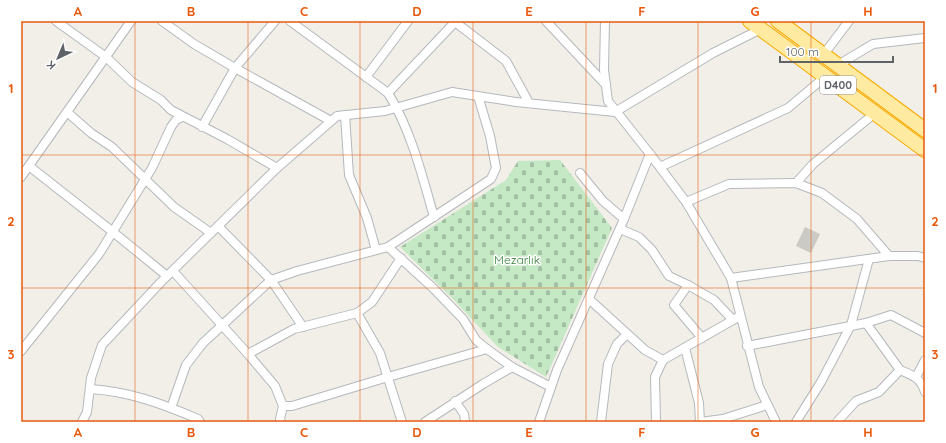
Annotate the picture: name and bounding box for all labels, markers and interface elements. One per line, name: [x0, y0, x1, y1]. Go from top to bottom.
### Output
text: A: [74, 3, 83, 19]
text: B: [187, 3, 195, 19]
text: C: [300, 3, 308, 19]
text: D: [412, 3, 422, 19]
text: E: [525, 3, 533, 19]
text: F: [638, 3, 646, 19]
text: G: [750, 3, 760, 19]
text: H: [863, 3, 873, 19]
north arrow: [38, 38, 78, 78]
scale bar: [780, 38, 893, 64]
text: 100 m: [786, 44, 819, 59]
text: K: [44, 58, 59, 73]
road number: D400: [820, 76, 856, 94]
text: 1: [8, 80, 14, 96]
text: 1: [932, 80, 938, 96]
text: 2: [7, 213, 15, 229]
text: 2: [931, 213, 939, 229]
park label: Mezarlık: [494, 252, 540, 267]
text: 3: [8, 346, 15, 362]
text: 3: [932, 346, 939, 362]
text: A: [74, 424, 83, 440]
text: B: [187, 424, 195, 440]
text: C: [300, 424, 308, 440]
text: D: [412, 424, 422, 440]
text: E: [525, 424, 533, 440]
text: F: [638, 424, 646, 440]
text: G: [750, 424, 760, 440]
text: H: [863, 424, 873, 440]

